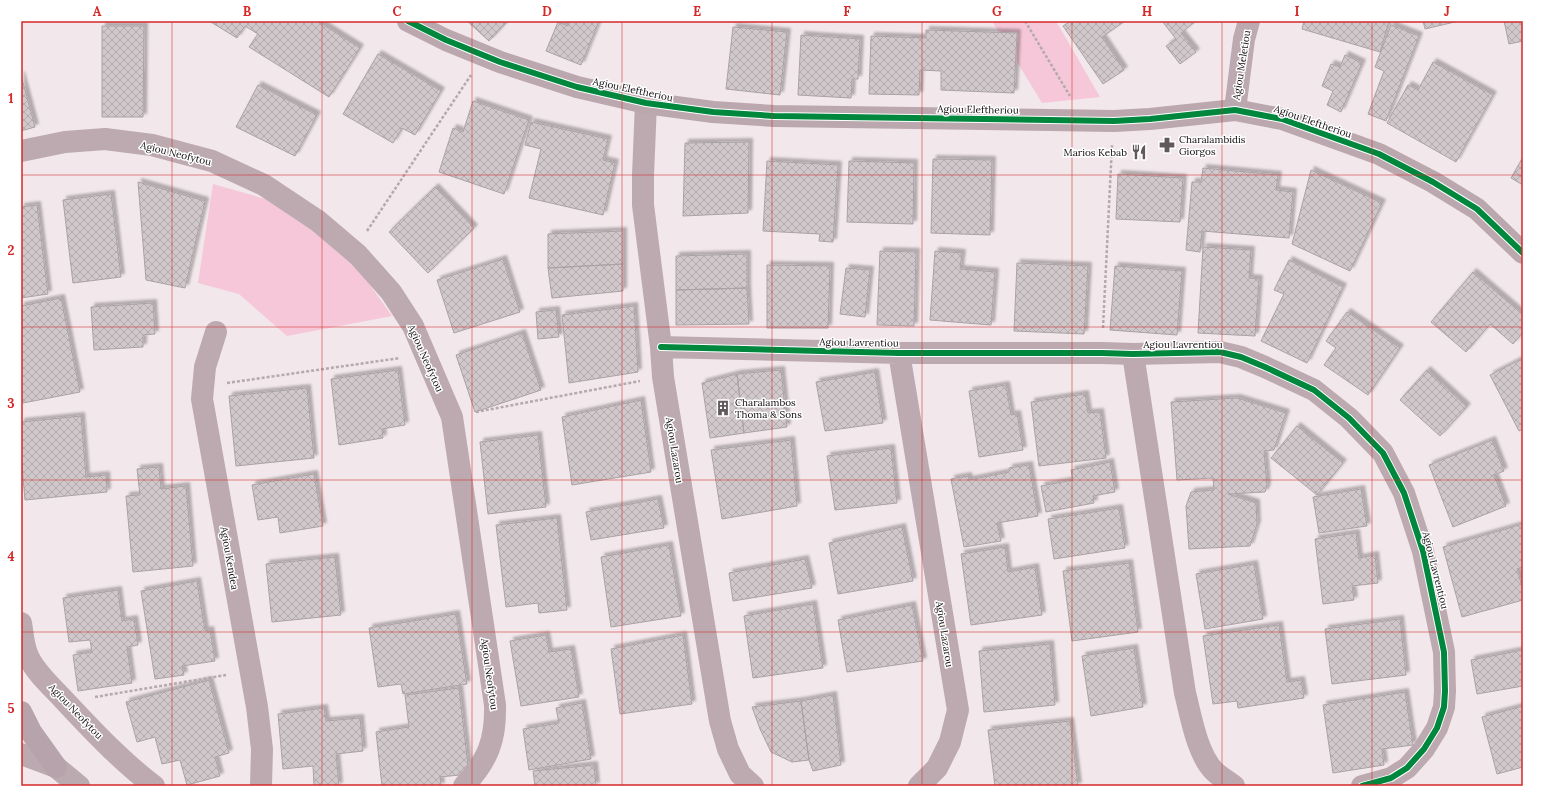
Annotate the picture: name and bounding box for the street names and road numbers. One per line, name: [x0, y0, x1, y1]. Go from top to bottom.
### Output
street label: Agiou Meletiou: [1229, 29, 1253, 102]
street label: Agiou Eleftheriou: [591, 74, 674, 104]
street label: Agiou Eleftheriou: [936, 102, 1019, 117]
street label: Agiou Eleftheriou: [1271, 102, 1353, 141]
street label: Agiou Neofytou: [138, 138, 213, 169]
street label: Agiou Neofytou: [404, 322, 446, 394]
street label: Agiou Lavrentiou: [818, 335, 899, 350]
street label: Agiou Lavrentiou: [1142, 338, 1223, 351]
street label: Agiou Lazarou: [663, 415, 686, 484]
street label: Agiou Kendea: [217, 524, 241, 591]
street label: Agiou Lavrentiou: [1419, 529, 1451, 610]
street label: Agiou Lazarou: [933, 599, 956, 668]
street label: Agiou Neofytou: [478, 636, 501, 711]
street label: Agiou Neofytou: [45, 680, 106, 742]

